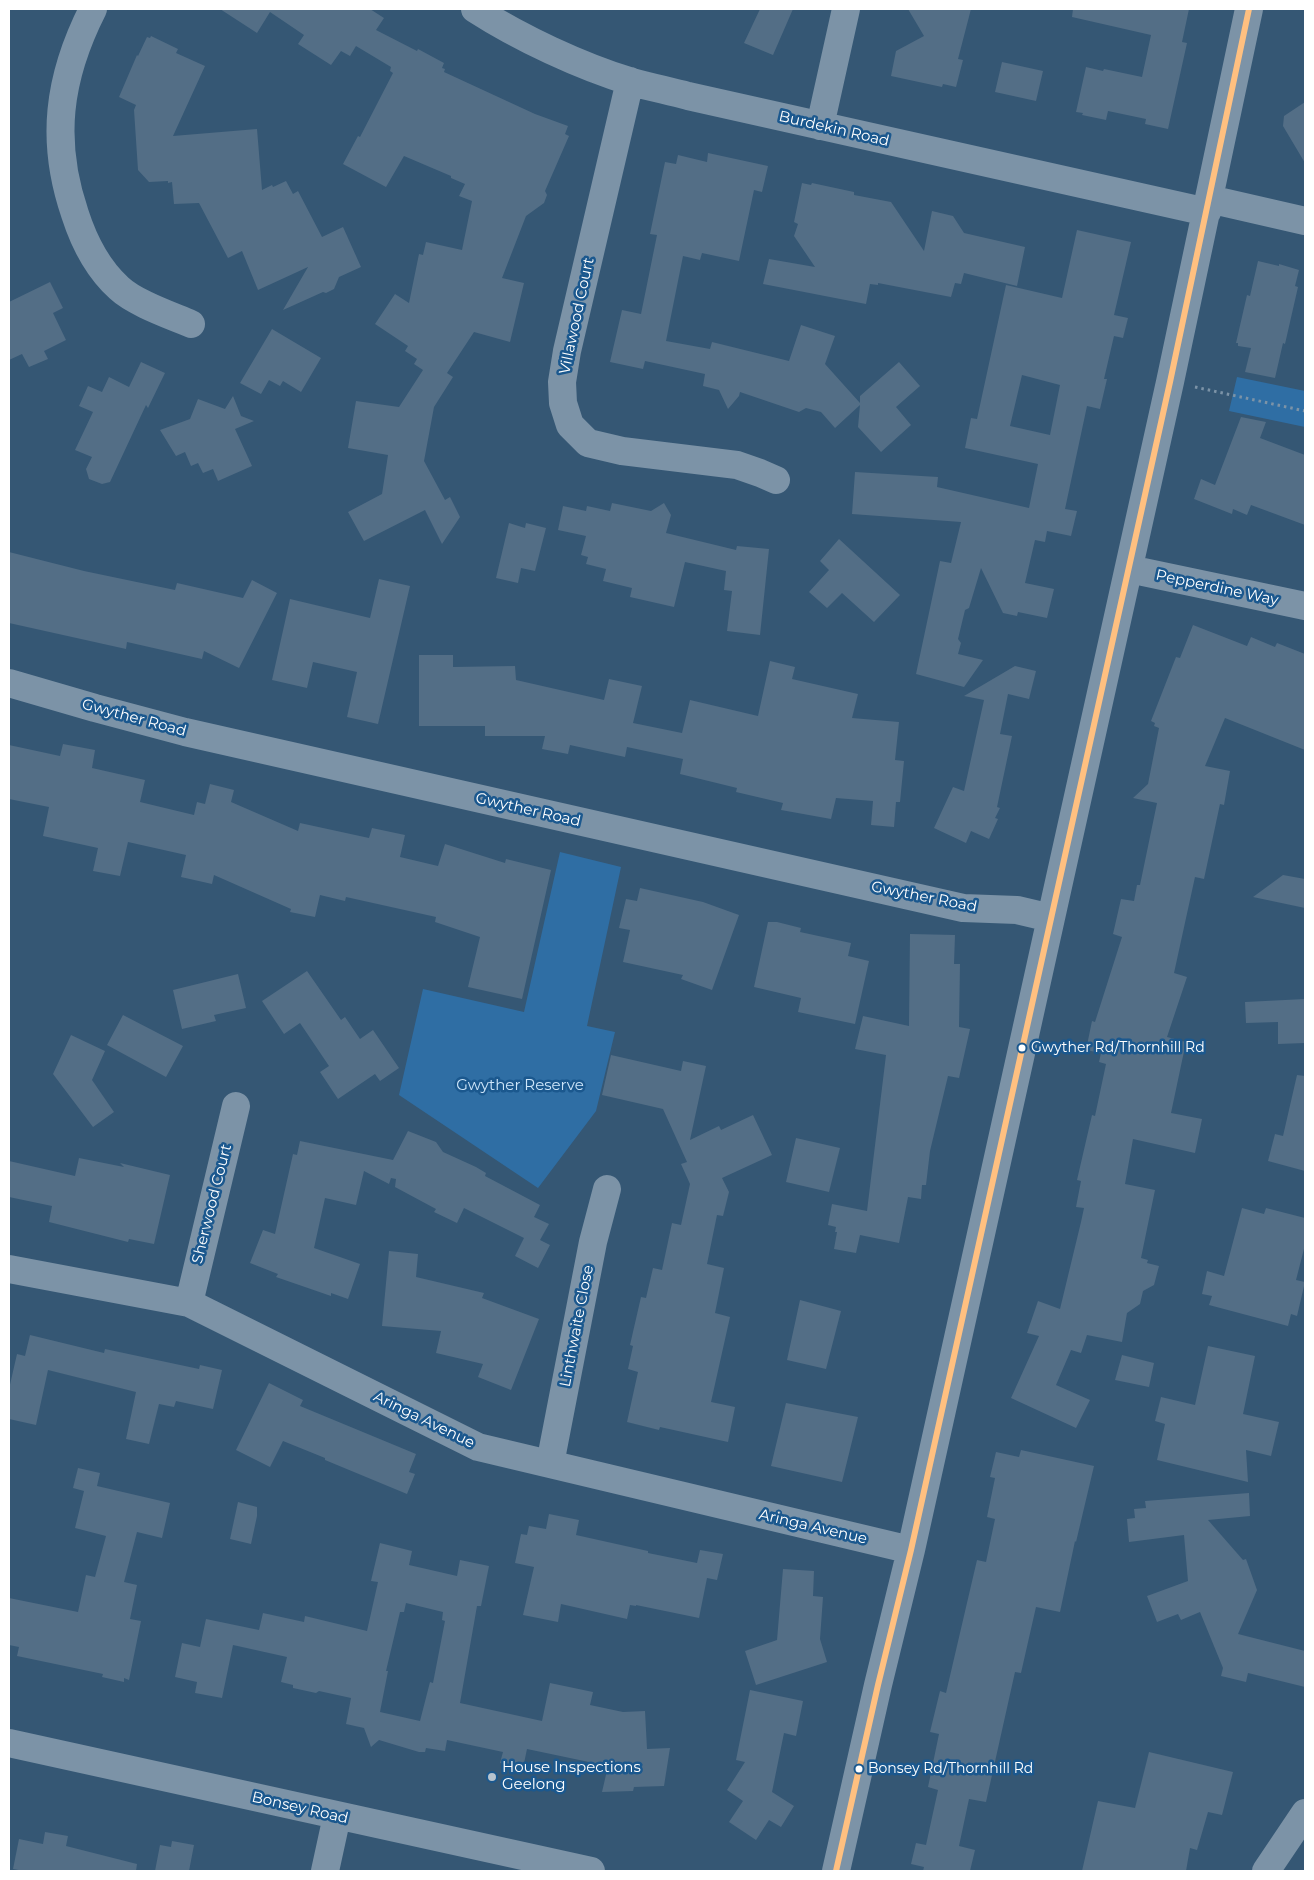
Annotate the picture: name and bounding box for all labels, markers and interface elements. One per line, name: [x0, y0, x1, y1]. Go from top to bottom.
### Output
street label: Burdekin Road: [777, 108, 891, 150]
street label: Villawood Court: [556, 256, 598, 376]
street label: Pepperdine Way: [1154, 566, 1280, 610]
street label: Gwyther Road: [80, 695, 188, 741]
street label: Gwyther Road: [474, 789, 582, 831]
street label: Gwyther Road: [870, 878, 978, 916]
place label: Gwyther Rd/Thornhill Rd: [1031, 1040, 1205, 1056]
marker: Gwyther Rd/Thornhill Rd: [1017, 1043, 1027, 1053]
park label: Gwyther Reserve: [456, 1077, 584, 1095]
street label: Sherwood Court: [188, 1142, 236, 1266]
street label: Linthwaite Close: [556, 1263, 598, 1389]
street label: Aringa Avenue: [370, 1388, 478, 1452]
street label: Aringa Avenue: [757, 1506, 869, 1548]
place label: House Inspections Geelong: [502, 1759, 641, 1794]
place label: Bonsey Rd/Thornhill Rd: [868, 1761, 1033, 1777]
marker: Bonsey Rd/Thornhill Rd: [854, 1764, 864, 1774]
marker: House Inspections Geelong: [486, 1771, 498, 1783]
street label: Bonsey Road: [250, 1788, 350, 1828]

